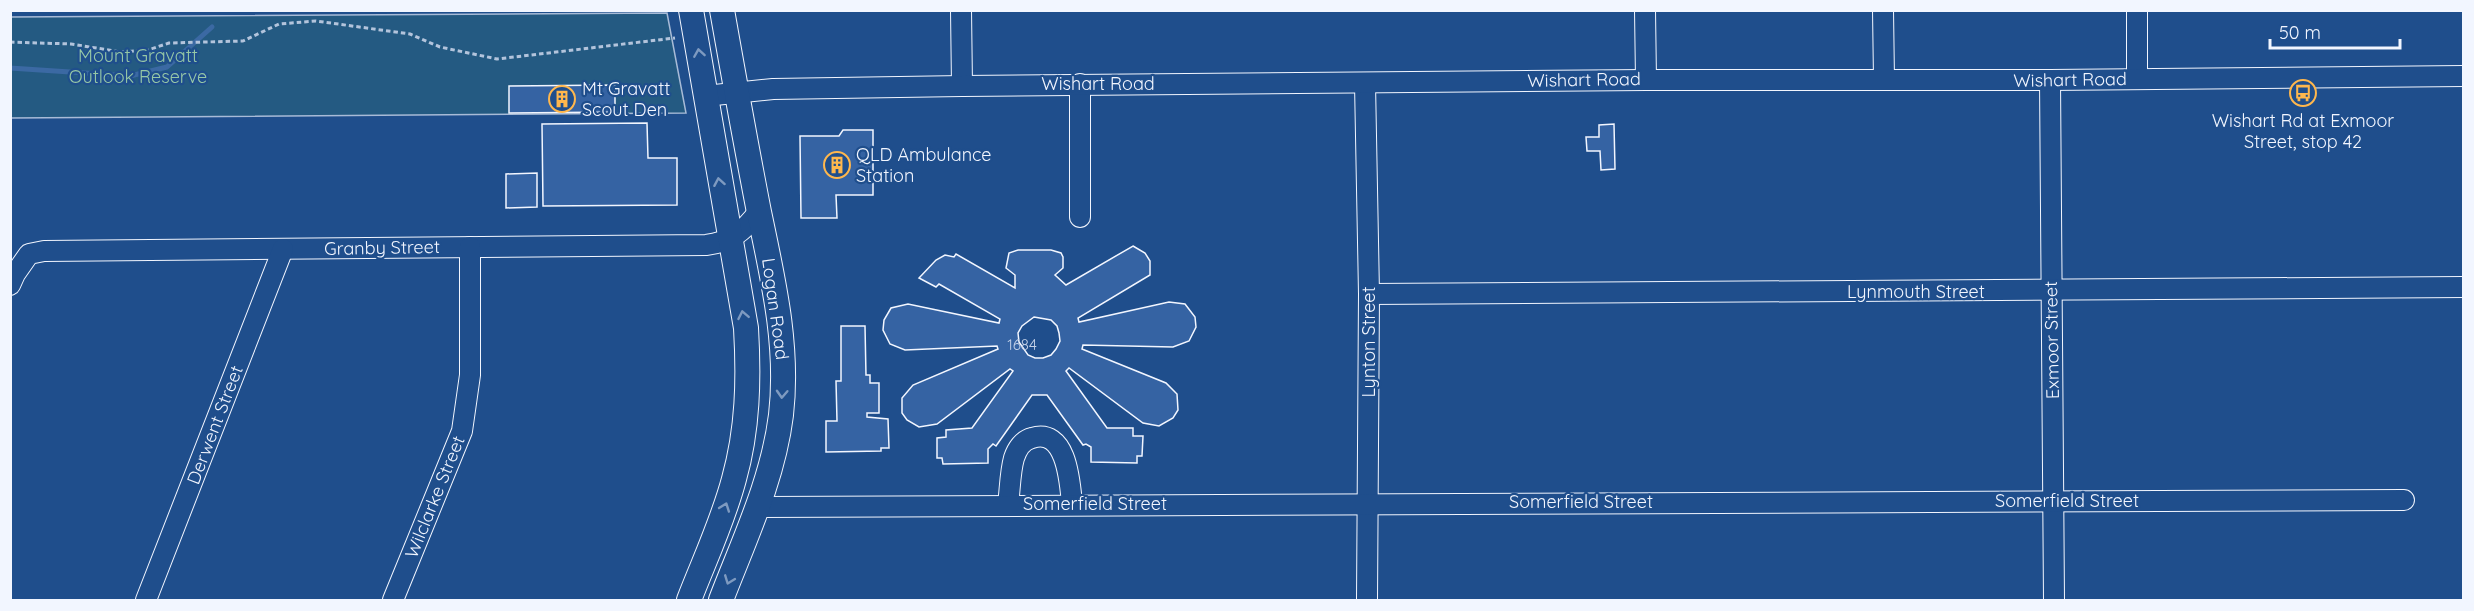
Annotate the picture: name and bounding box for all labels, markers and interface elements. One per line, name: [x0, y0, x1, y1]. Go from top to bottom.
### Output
scale bar: [2270, 12, 2400, 50]
text: 50 m: [2279, 21, 2321, 44]
park label: Mount Gravatt Outlook Reserve: [69, 44, 207, 88]
one-way arrow: [693, 49, 705, 58]
street label: Wishart Road: [1527, 67, 1641, 92]
street label: Wishart Road: [2013, 67, 2127, 92]
street label: Wishart Road: [1041, 72, 1155, 95]
place label: Mt Gravatt Scout Den: [582, 77, 670, 121]
bus stop icon: Wishart Rd at Exmoor Street, stop 42: [2288, 78, 2318, 108]
building icon: Mt Gravatt Scout Den: [547, 84, 577, 114]
place label: Wishart Rd at Exmoor Street, stop 42: [2212, 109, 2394, 153]
place label: QLD Ambulance Station: [856, 143, 992, 187]
building icon: QLD Ambulance Station: [822, 150, 852, 180]
one-way arrow: [714, 178, 726, 187]
street label: Granby Street: [324, 235, 440, 260]
street label: Logan Road: [757, 257, 794, 361]
street label: Lynmouth Street: [1847, 280, 1985, 303]
street label: Exmoor Street: [2039, 281, 2064, 399]
street label: Lynton Street: [1357, 286, 1380, 398]
one-way arrow: [737, 310, 750, 320]
house number: 1684: [1007, 335, 1037, 354]
street label: Derwent Street: [181, 362, 248, 487]
one-way arrow: [776, 389, 789, 398]
street label: Wilclarke Street: [400, 432, 470, 561]
street label: Somerfield Street: [1995, 489, 2139, 512]
street label: Somerfield Street: [1509, 490, 1653, 513]
street label: Somerfield Street: [1023, 492, 1167, 515]
one-way arrow: [718, 502, 731, 513]
one-way arrow: [723, 574, 736, 585]

